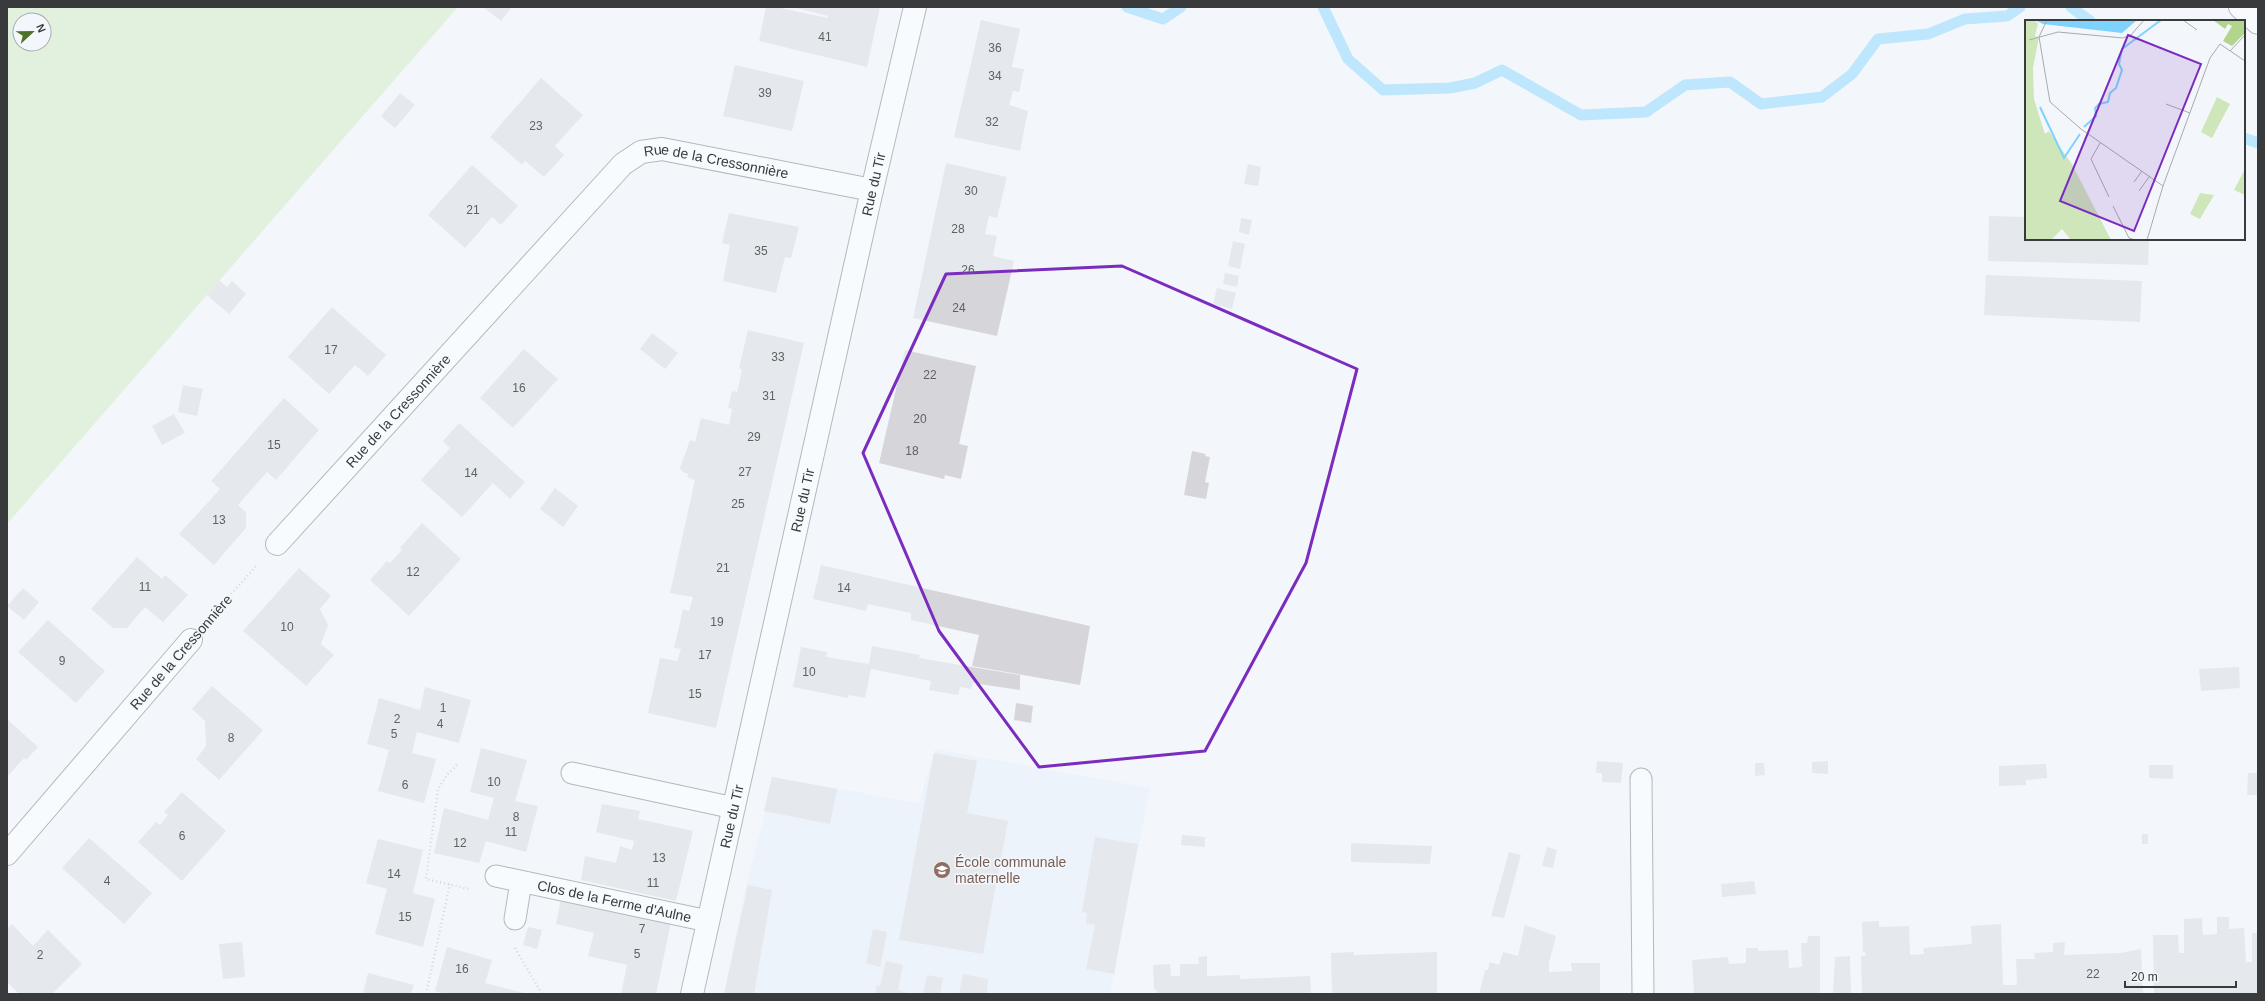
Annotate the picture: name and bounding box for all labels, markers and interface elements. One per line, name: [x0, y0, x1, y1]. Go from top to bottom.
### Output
north arrow: [12, 12, 52, 52]
inset map: [2025, 20, 2245, 240]
text: N: [34, 22, 48, 34]
house number: 41: [818, 30, 832, 44]
house number: 36: [988, 41, 1002, 55]
house number: 34: [988, 69, 1002, 83]
house number: 39: [758, 86, 772, 100]
house number: 32: [985, 115, 999, 129]
house number: 23: [529, 119, 543, 133]
street label: Rue de la Cressonnière: [643, 141, 790, 182]
street label: Rue du Tir: [858, 150, 889, 217]
house number: 30: [964, 184, 978, 198]
house number: 21: [466, 203, 480, 217]
house number: 28: [951, 222, 965, 236]
house number: 35: [754, 244, 768, 258]
house number: 26: [961, 263, 975, 277]
house number: 24: [952, 301, 966, 315]
house number: 17: [324, 343, 338, 357]
house number: 33: [771, 350, 785, 364]
street label: Rue de la Cressonnière: [343, 351, 454, 471]
house number: 22: [923, 368, 937, 382]
house number: 16: [512, 381, 526, 395]
house number: 31: [762, 389, 776, 403]
house number: 20: [913, 412, 927, 426]
house number: 29: [747, 430, 761, 444]
house number: 15: [267, 438, 281, 452]
house number: 18: [905, 444, 919, 458]
house number: 27: [738, 465, 752, 479]
house number: 14: [464, 466, 478, 480]
street label: Rue du Tir: [788, 467, 817, 534]
house number: 25: [731, 497, 745, 511]
house number: 13: [212, 513, 226, 527]
house number: 21: [716, 561, 730, 575]
house number: 12: [406, 565, 420, 579]
house number: 11: [139, 580, 152, 594]
house number: 14: [837, 581, 851, 595]
street label: Rue de la Cressonnière: [127, 591, 235, 713]
house number: 19: [710, 615, 724, 629]
house number: 10: [280, 620, 294, 634]
house number: 17: [698, 648, 712, 662]
house number: 9: [59, 654, 66, 668]
house number: 10: [802, 665, 816, 679]
house number: 15: [688, 687, 702, 701]
house number: 1: [440, 701, 447, 715]
house number: 2: [394, 712, 401, 726]
house number: 4: [437, 717, 444, 731]
house number: 5: [391, 727, 398, 741]
house number: 8: [228, 731, 235, 745]
house number: 10: [487, 775, 501, 789]
house number: 6: [402, 778, 409, 792]
street label: Rue du Tir: [717, 783, 747, 850]
house number: 8: [513, 810, 520, 824]
house number: 11: [505, 825, 518, 839]
house number: 6: [179, 829, 186, 843]
house number: 12: [453, 836, 467, 850]
house number: 13: [652, 851, 666, 865]
place label: École communale maternelle: [955, 854, 1066, 886]
school or university icon: École communale maternelle: [932, 860, 952, 880]
house number: 14: [387, 867, 401, 881]
house number: 4: [104, 874, 111, 888]
house number: 11: [647, 876, 660, 890]
street label: Clos de la Ferme d'Aulne: [536, 877, 693, 925]
house number: 15: [398, 910, 412, 924]
house number: 7: [639, 922, 646, 936]
house number: 5: [634, 947, 641, 961]
house number: 2: [37, 948, 44, 962]
house number: 16: [455, 962, 469, 976]
scale bar: [2125, 963, 2236, 989]
house number: 22: [2086, 967, 2100, 981]
text: 20 m: [2131, 970, 2158, 984]

